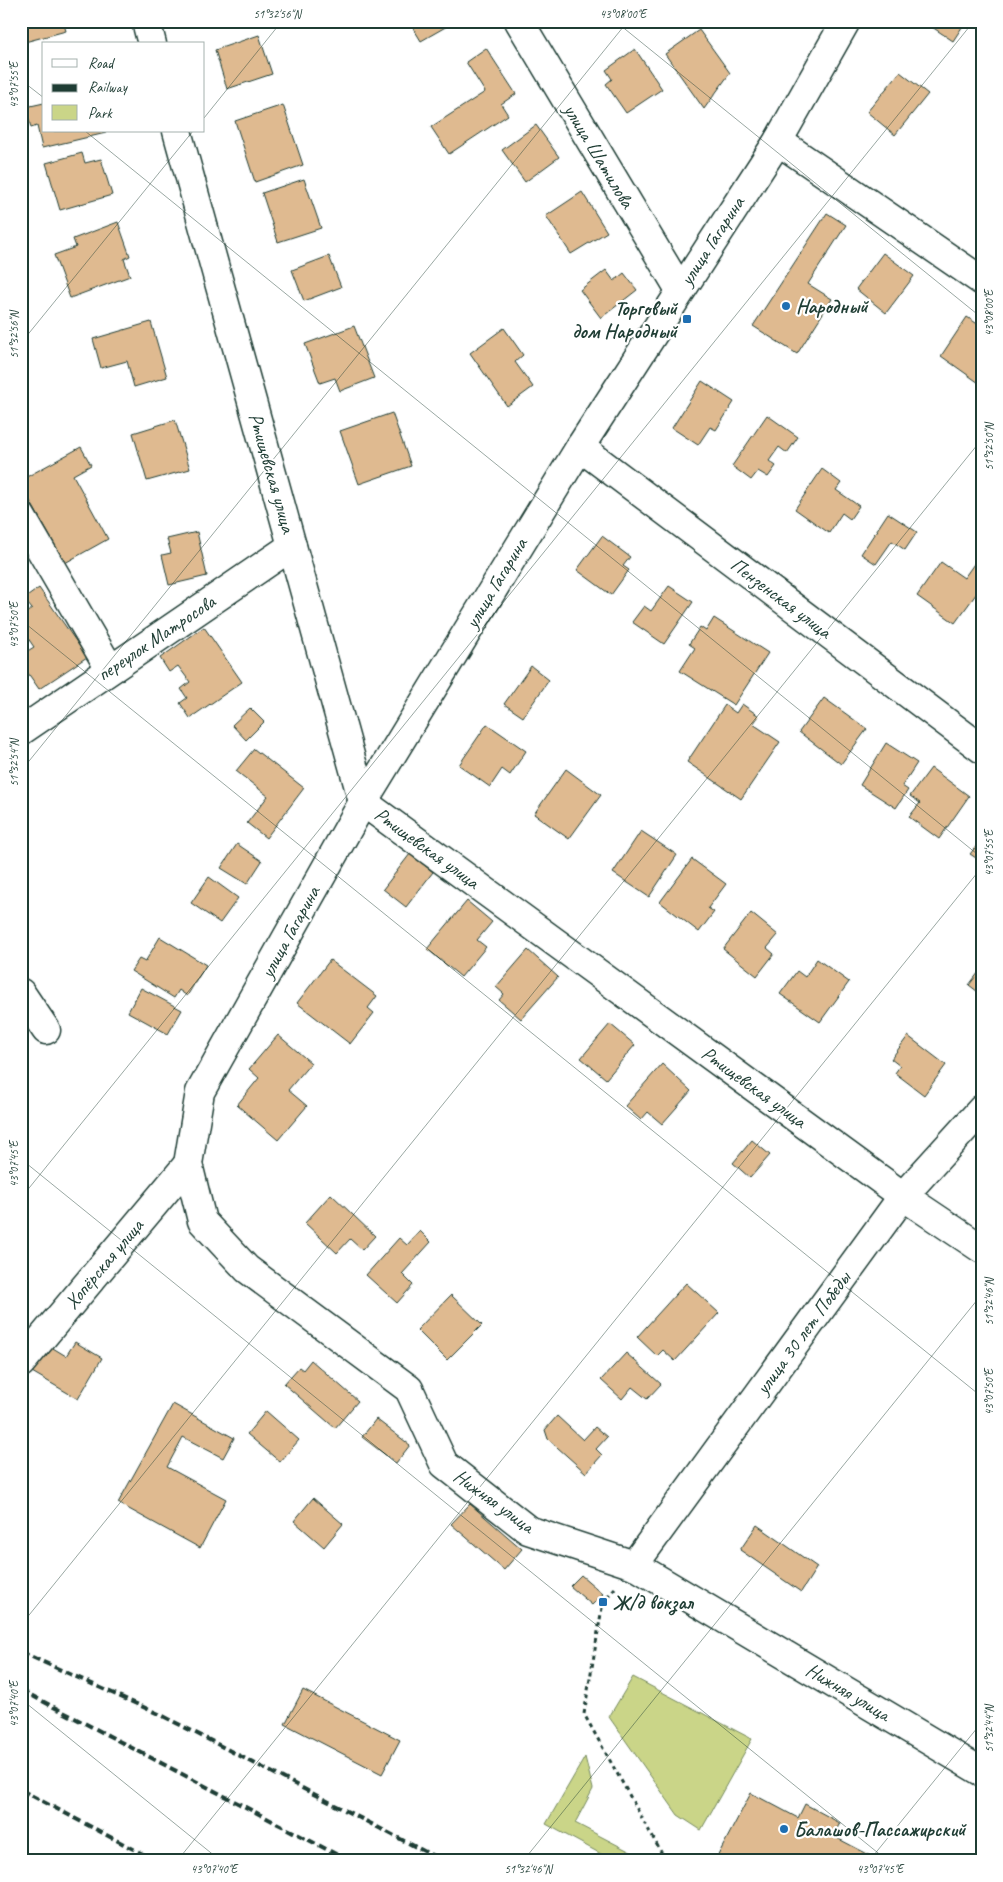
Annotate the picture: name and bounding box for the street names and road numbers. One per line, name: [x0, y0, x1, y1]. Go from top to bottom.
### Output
street label: улица Шатилова: [558, 98, 641, 214]
street label: улица Гагарина: [673, 191, 751, 291]
street label: Ртищевская улица: [243, 410, 301, 537]
street label: улица Гагарина: [459, 532, 533, 634]
street label: Пензенская улица: [726, 552, 837, 645]
street label: переулок Матросова: [92, 588, 222, 687]
street label: Ртищевская улица: [370, 802, 485, 895]
street label: улица Гагарина: [254, 881, 326, 983]
street label: Ртищевская улица: [697, 1041, 812, 1134]
street label: Хопёрская улица: [59, 1212, 150, 1314]
street label: улица 30 лет Победы: [749, 1265, 857, 1400]
street label: Нижняя улица: [449, 1463, 541, 1540]
street label: Нижняя улица: [801, 1657, 896, 1728]

